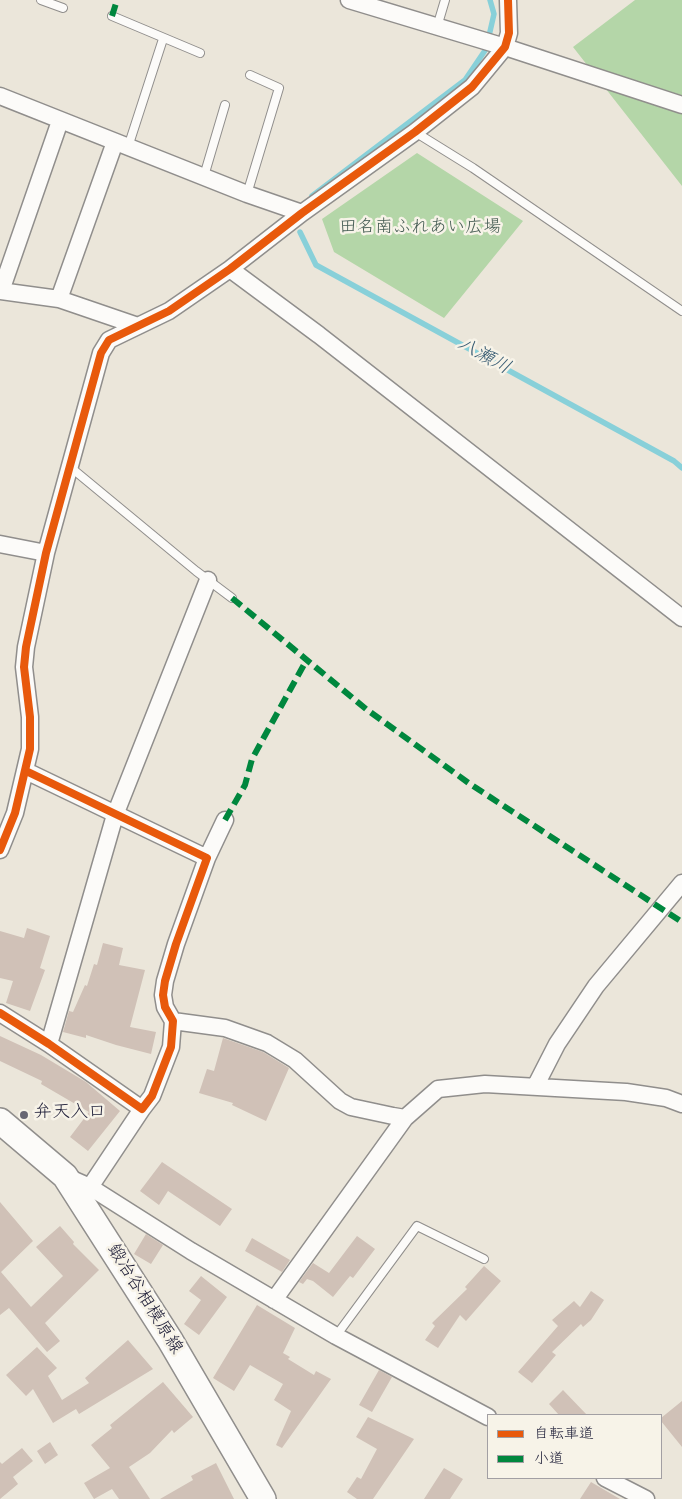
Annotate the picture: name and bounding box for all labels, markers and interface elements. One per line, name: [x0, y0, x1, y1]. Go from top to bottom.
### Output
park label: 田名南ふれあい広場: [339, 219, 501, 241]
water label: 八瀬川: [453, 334, 513, 382]
place label: 弁天入口: [34, 1104, 106, 1126]
marker: 弁天入口: [18, 1109, 30, 1121]
street label: 鍛冶谷相模原線: [100, 1241, 186, 1359]
legend: [487, 1414, 662, 1479]
text: 自転車道: [534, 1424, 594, 1446]
text: 小道: [534, 1449, 564, 1471]

